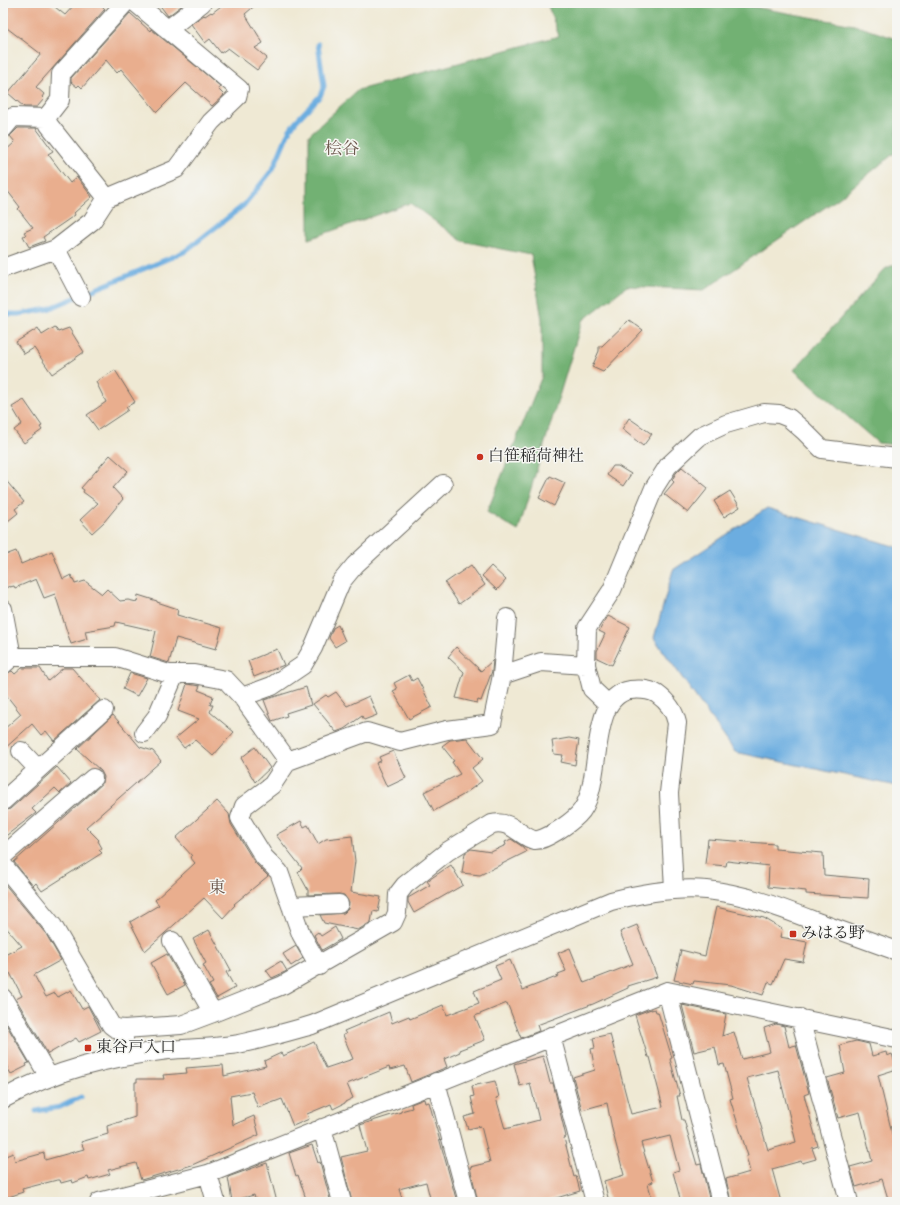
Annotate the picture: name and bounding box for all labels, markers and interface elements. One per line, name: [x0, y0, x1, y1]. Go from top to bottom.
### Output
district label: 桧谷: [325, 138, 359, 161]
place label: 白笹稲荷神社: [488, 446, 584, 468]
marker: 白笹稲荷神社: [475, 452, 485, 462]
district label: 東: [209, 877, 226, 900]
place label: みはる野: [801, 923, 865, 945]
marker: みはる野: [788, 929, 798, 939]
place label: 東谷戸入口: [96, 1037, 176, 1059]
marker: 東谷戸入口: [83, 1043, 93, 1053]

